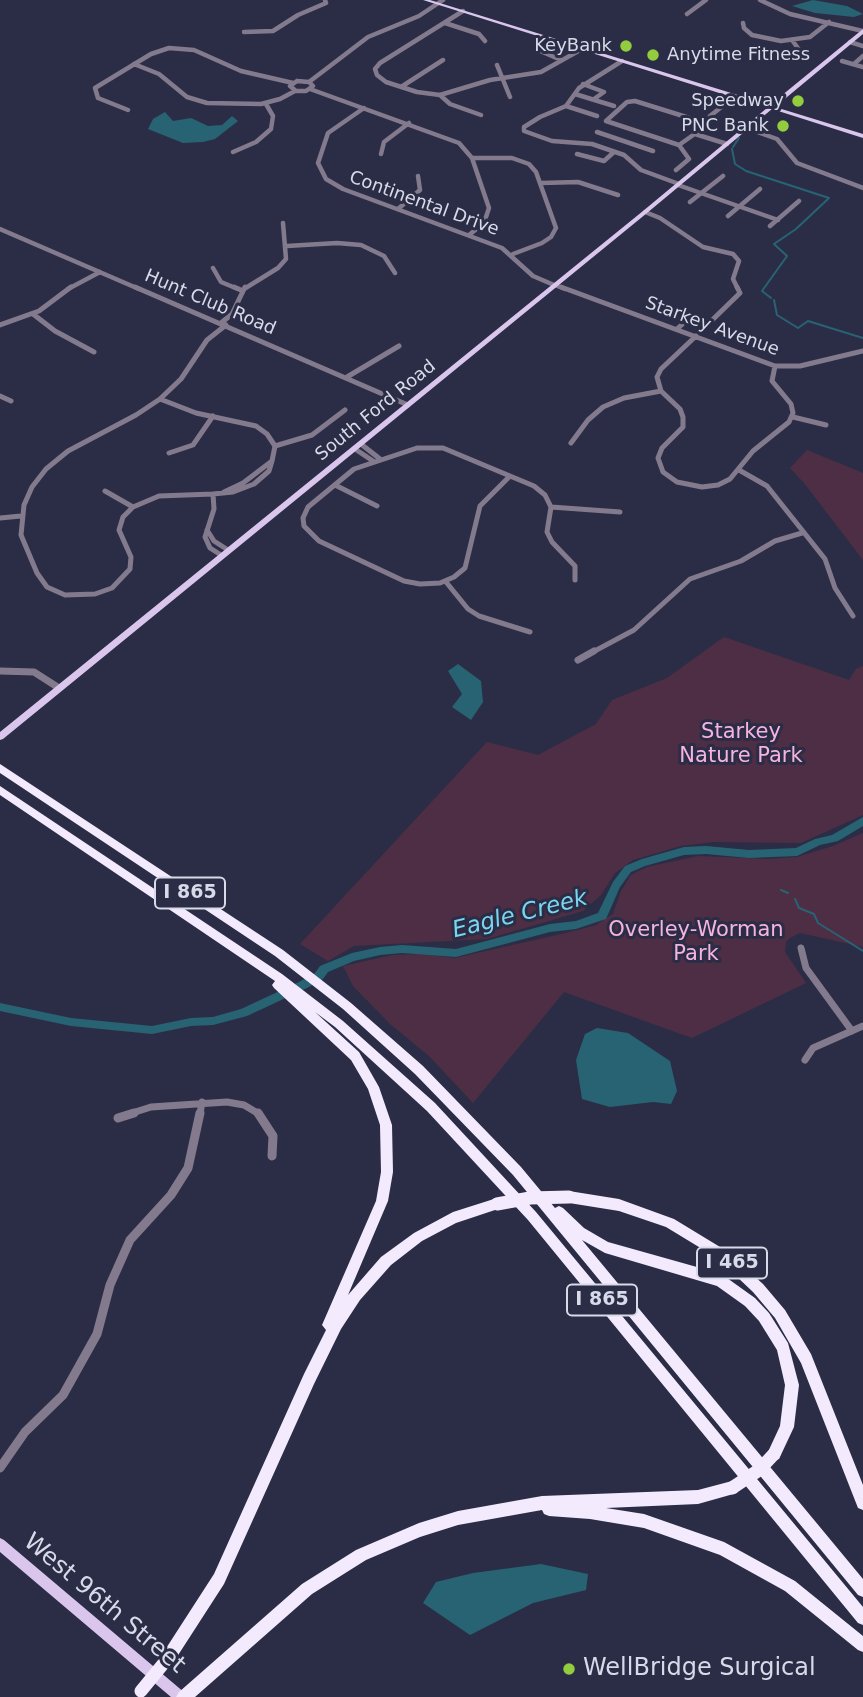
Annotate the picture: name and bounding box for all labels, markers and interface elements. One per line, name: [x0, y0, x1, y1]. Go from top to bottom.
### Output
place label: KeyBank: [534, 35, 612, 57]
marker: KeyBank: [618, 38, 634, 54]
place label: Anytime Fitness: [667, 44, 810, 66]
marker: Anytime Fitness: [645, 47, 661, 63]
place label: Speedway: [691, 90, 784, 112]
marker: Speedway: [790, 93, 806, 109]
place label: PNC Bank: [681, 115, 769, 137]
marker: PNC Bank: [775, 118, 791, 134]
street label: Continental Drive: [346, 167, 502, 241]
street label: Hunt Club Road: [141, 266, 279, 340]
street label: Starkey Avenue: [642, 293, 782, 361]
street label: South Ford Road: [312, 356, 440, 466]
park label: Starkey Nature Park: [679, 720, 803, 770]
road number: I 865: [155, 878, 225, 908]
water label: Eagle Creek: [450, 885, 590, 945]
park label: Overley-Worman Park: [608, 918, 784, 968]
road number: I 465: [697, 1247, 767, 1278]
road number: I 865: [567, 1284, 637, 1316]
street label: West 96th Street: [17, 1528, 191, 1680]
place label: WellBridge Surgical: [583, 1655, 816, 1683]
marker: WellBridge Surgical: [561, 1661, 577, 1677]

